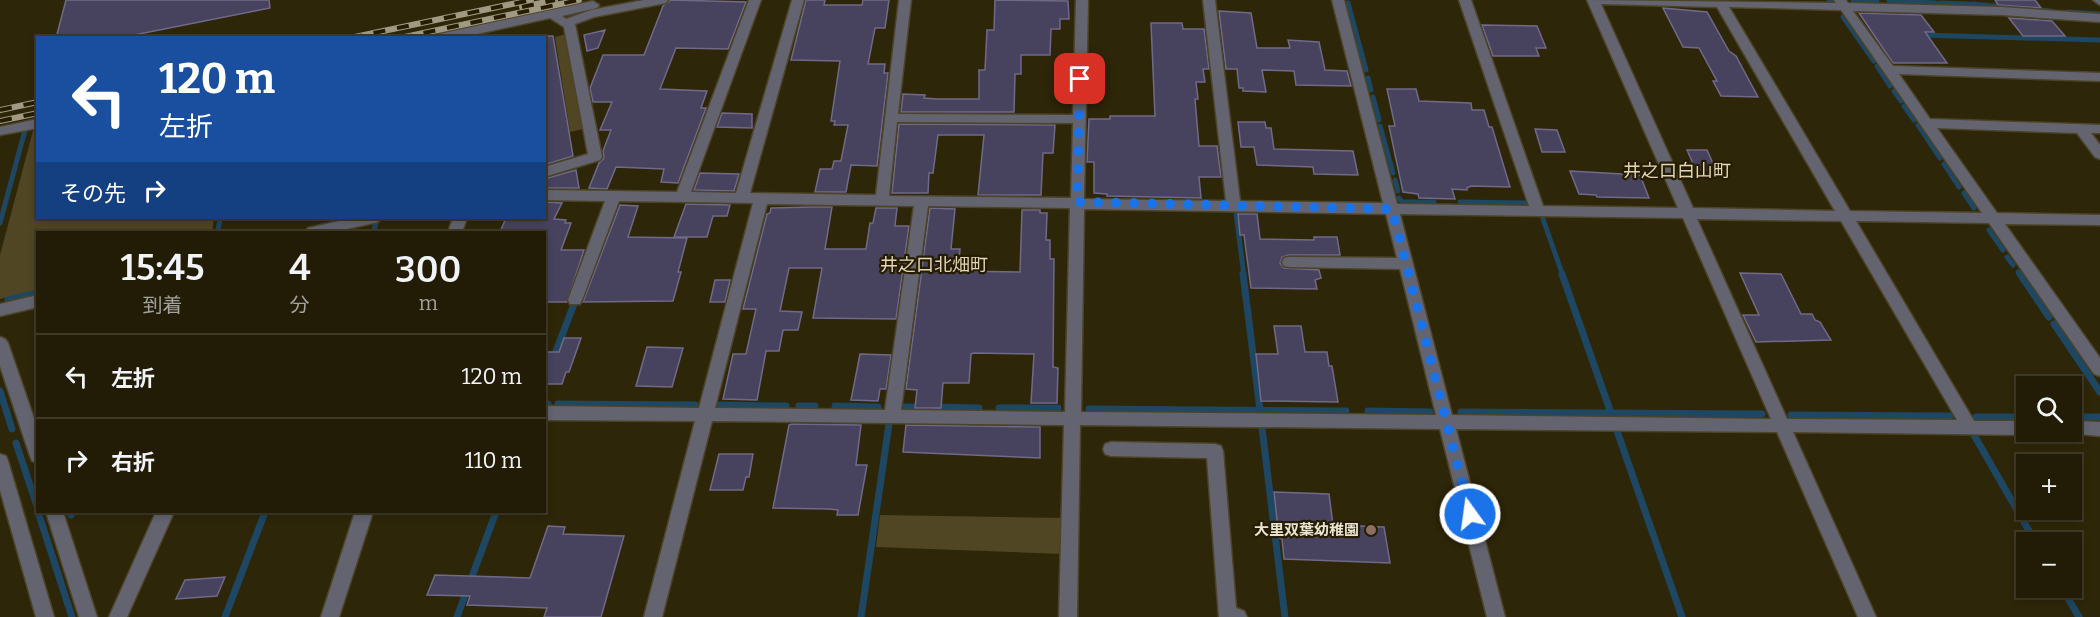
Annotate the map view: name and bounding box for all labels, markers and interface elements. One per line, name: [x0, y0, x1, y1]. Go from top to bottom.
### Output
pin: [1054, 53, 1105, 104]
text: 120 m: [159, 54, 275, 104]
icon: left: [60, 60, 138, 138]
icon: arrive: [1063, 62, 1096, 95]
text: 左折: [159, 111, 213, 143]
district label: 井之口白山町: [1623, 160, 1731, 182]
icon: right: [138, 174, 171, 207]
text: その先: [60, 180, 126, 207]
text: 15:45: [120, 246, 205, 290]
text: 4: [289, 246, 311, 290]
text: 300: [395, 248, 462, 292]
district label: 井之口北畑町: [880, 254, 988, 276]
text: m: [419, 291, 438, 315]
text: 到着: [142, 293, 182, 317]
text: 分: [290, 293, 310, 317]
icon: left: [60, 360, 93, 393]
text: 120 m: [462, 363, 522, 390]
text: 左折: [111, 365, 155, 392]
map controls: [2016, 376, 2082, 598]
button: search: [2016, 376, 2082, 442]
icon: right: [60, 444, 93, 477]
text: 110 m: [465, 447, 522, 474]
text: 右折: [111, 449, 155, 476]
button: +: [2016, 454, 2082, 520]
position arrow: [1438, 482, 1502, 546]
place label: 大里双葉幼稚園: [1254, 521, 1359, 539]
marker: 大里双葉幼稚園: [1364, 523, 1378, 537]
button: −: [2016, 532, 2082, 598]

